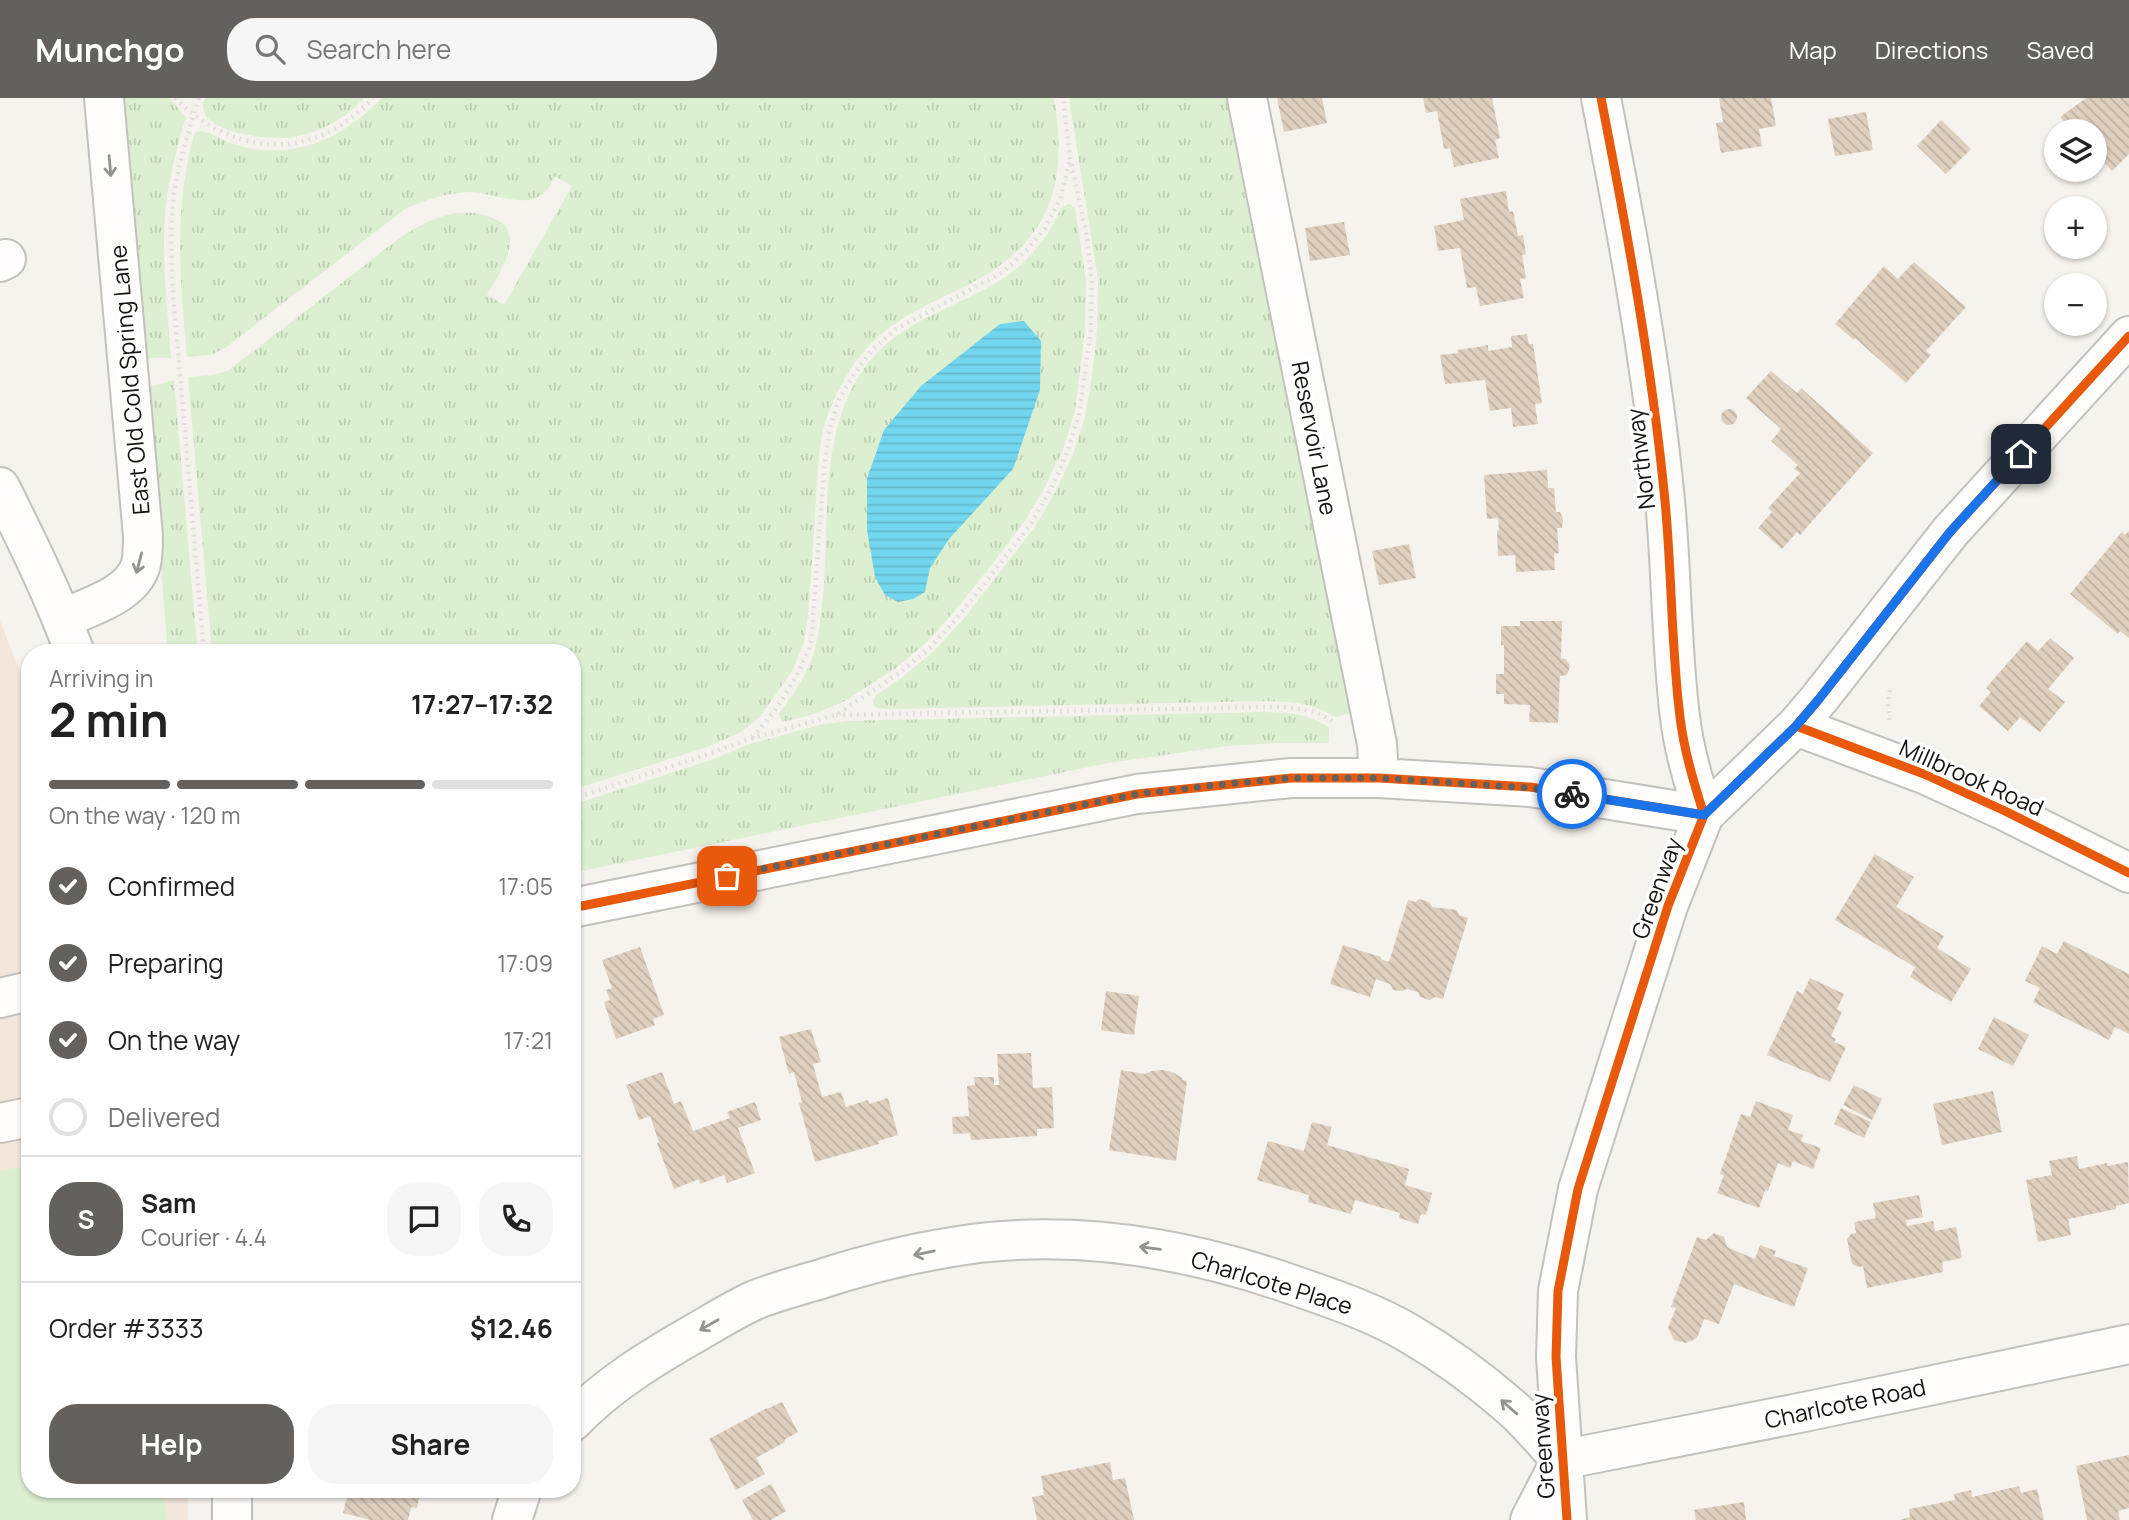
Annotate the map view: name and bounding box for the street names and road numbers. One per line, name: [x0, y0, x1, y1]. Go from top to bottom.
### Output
street label: East Old Cold Spring Lane: [101, 244, 157, 516]
street label: Reservoir Lane: [1284, 358, 1346, 518]
street label: Northway: [1618, 407, 1662, 511]
street label: Millbrook Road: [1895, 731, 2049, 823]
street label: Greenway: [1623, 833, 1689, 943]
street label: Charlcote Place: [1187, 1242, 1357, 1322]
street label: Charlcote Road: [1762, 1370, 1928, 1436]
street label: Greenway: [1522, 1392, 1562, 1500]

